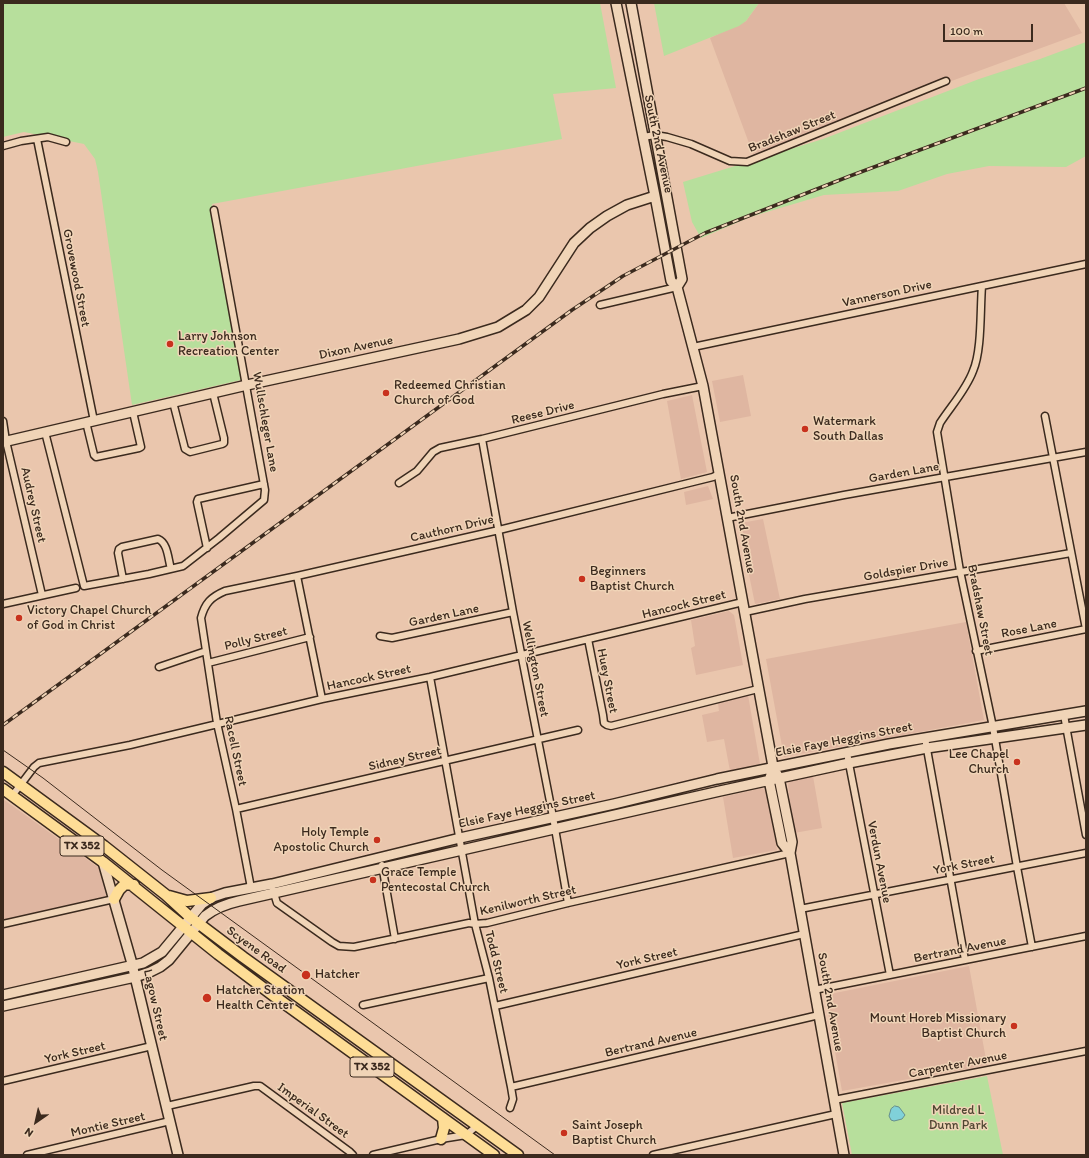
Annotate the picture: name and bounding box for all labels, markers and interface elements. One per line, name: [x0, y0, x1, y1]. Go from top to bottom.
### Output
scale bar: [945, 16, 1035, 42]
text: 100 m: [950, 24, 983, 38]
street label: South 2nd Avenue: [640, 93, 676, 195]
street label: Bradshaw Street: [746, 107, 838, 157]
street label: Grovewood Street: [59, 228, 93, 328]
street label: Vannerson Drive: [841, 277, 933, 311]
place label: Larry Johnson Recreation Center: [178, 329, 279, 360]
street label: Dixon Avenue: [317, 333, 395, 363]
marker: Larry Johnson Recreation Center: [165, 339, 175, 349]
street label: Wullschleger Lane: [248, 371, 282, 473]
place label: Redeemed Christian Church of God: [394, 378, 506, 409]
marker: Redeemed Christian Church of God: [381, 388, 391, 398]
street label: Reese Drive: [510, 398, 576, 428]
place label: Watermark South Dallas: [813, 414, 883, 445]
marker: Watermark South Dallas: [800, 424, 810, 434]
street label: Garden Lane: [868, 459, 940, 487]
street label: Audrey Street: [17, 466, 49, 544]
street label: South 2nd Avenue: [726, 473, 758, 575]
street label: Cauthorn Drive: [409, 512, 495, 546]
street label: Goldspier Drive: [862, 555, 950, 585]
street label: Bradshaw Street: [964, 563, 996, 657]
place label: Beginners Baptist Church: [590, 564, 674, 595]
marker: Beginners Baptist Church: [577, 574, 587, 584]
street label: Hancock Street: [641, 587, 727, 623]
street label: Garden Lane: [408, 601, 480, 631]
place label: Victory Chapel Church of God in Christ: [27, 603, 152, 634]
marker: Victory Chapel Church of God in Christ: [14, 613, 24, 623]
street label: Rose Lane: [1000, 616, 1058, 642]
street label: Wellington Street: [518, 620, 552, 718]
street label: Polly Street: [223, 624, 289, 654]
street label: Huey Street: [593, 647, 621, 715]
street label: Hancock Street: [325, 661, 413, 695]
street label: Racell Street: [220, 714, 250, 788]
street label: Elsie Faye Heggins Street: [774, 719, 914, 761]
street label: Sidney Street: [367, 743, 443, 775]
place label: Lee Chapel Church: [949, 747, 1009, 778]
marker: Lee Chapel Church: [1012, 757, 1022, 767]
street label: Elsie Faye Heggins Street: [457, 788, 597, 832]
street label: Verdun Avenue: [863, 820, 895, 904]
place label: Holy Temple Apostolic Church: [274, 825, 369, 856]
marker: Holy Temple Apostolic Church: [372, 835, 382, 845]
road number: TX 352: [60, 836, 104, 856]
street label: York Street: [932, 851, 996, 879]
place label: Grace Temple Pentecostal Church: [381, 865, 490, 896]
marker: Grace Temple Pentecostal Church: [368, 875, 378, 885]
street label: Kenilworth Street: [478, 882, 578, 920]
street label: Scyene Road: [223, 923, 289, 977]
street label: Todd Street: [481, 929, 511, 995]
street label: Bertrand Avenue: [912, 933, 1008, 967]
street label: York Street: [615, 944, 679, 974]
street label: South 2nd Avenue: [814, 951, 846, 1053]
place label: Hatcher: [315, 967, 360, 983]
street label: Lagow Street: [139, 968, 171, 1042]
marker: Hatcher: [300, 969, 312, 981]
place label: Hatcher Station Health Center: [216, 983, 305, 1014]
marker: Hatcher Station Health Center: [201, 992, 213, 1004]
place label: Mount Horeb Missionary Baptist Church: [870, 1011, 1006, 1042]
marker: Mount Horeb Missionary Baptist Church: [1009, 1021, 1019, 1031]
street label: Bertrand Avenue: [603, 1025, 699, 1061]
street label: York Street: [43, 1038, 107, 1068]
street label: Carpenter Avenue: [907, 1048, 1009, 1082]
road number: TX 352: [350, 1057, 394, 1077]
street label: Imperial Street: [274, 1080, 352, 1142]
north arrow: [16, 1102, 56, 1142]
park label: Mildred L Dunn Park: [929, 1103, 987, 1134]
street label: Montie Street: [69, 1109, 147, 1141]
place label: Saint Joseph Baptist Church: [572, 1118, 656, 1149]
text: N: [22, 1125, 36, 1140]
marker: Saint Joseph Baptist Church: [559, 1128, 569, 1138]

